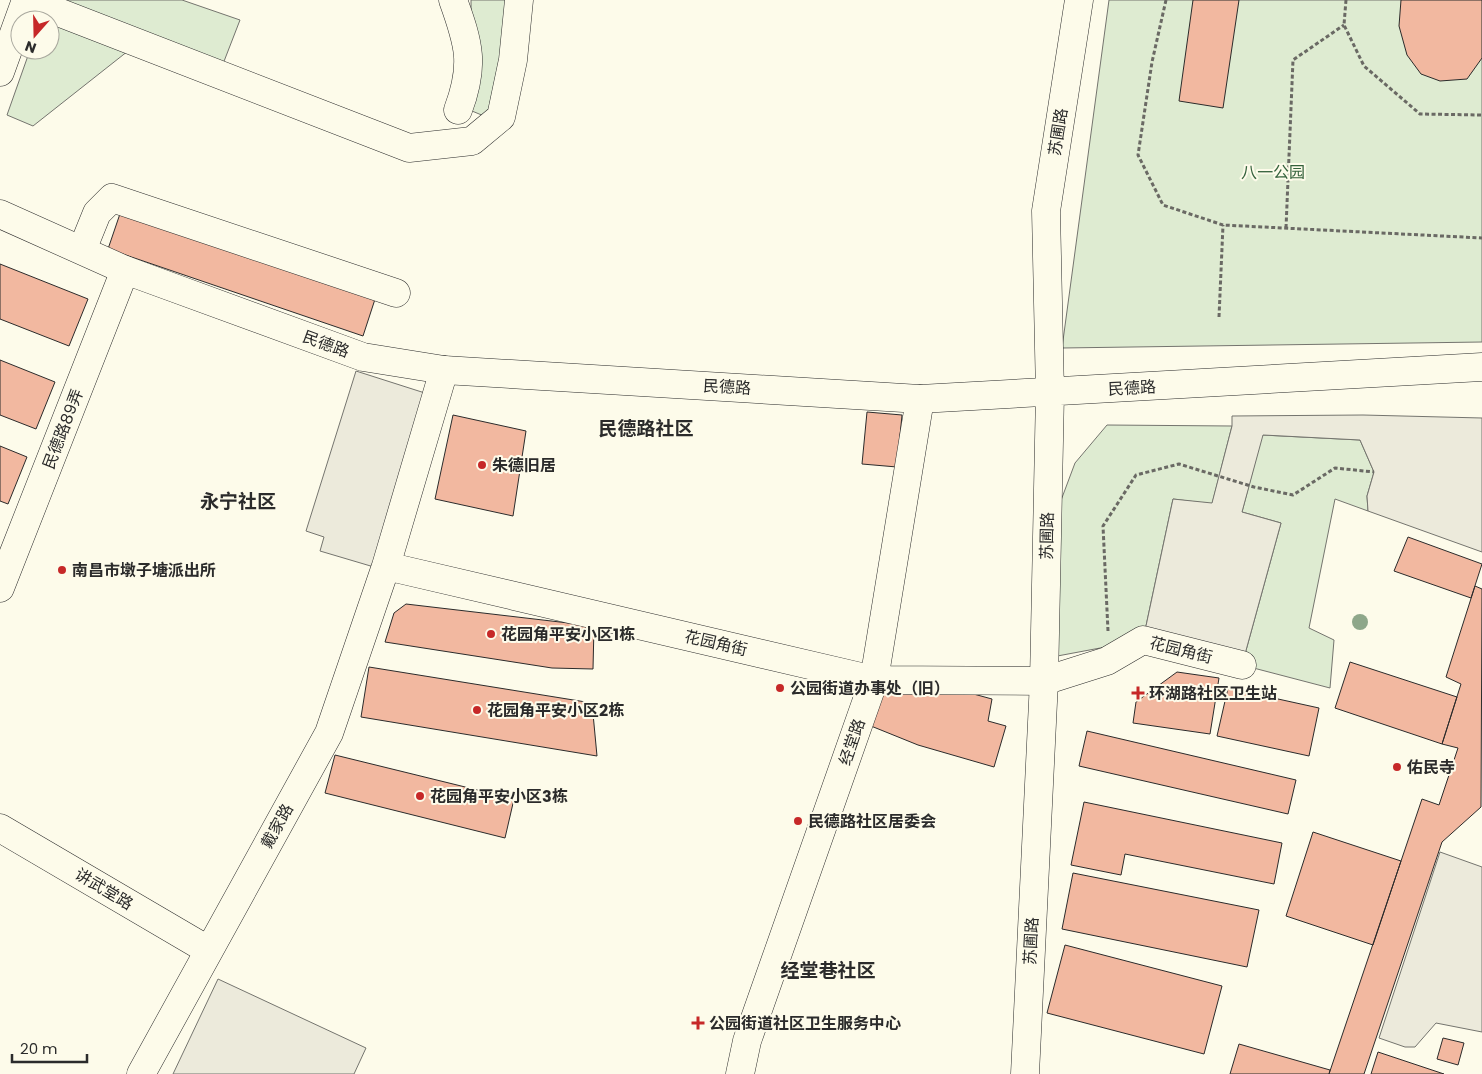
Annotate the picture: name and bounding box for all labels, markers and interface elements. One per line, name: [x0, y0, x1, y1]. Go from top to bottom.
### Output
north arrow: [10, 10, 60, 60]
text: N: [22, 36, 39, 58]
street label: 苏圃路: [1043, 106, 1073, 158]
park label: 八一公园: [1241, 161, 1305, 184]
street label: 民德路: [300, 325, 352, 363]
street label: 民德路: [702, 374, 752, 400]
street label: 民德路: [1107, 375, 1157, 401]
street label: 民德路89弄: [37, 386, 89, 472]
district label: 民德路社区: [598, 415, 694, 442]
place label: 朱德旧居: [492, 454, 556, 477]
marker: 朱德旧居: [476, 459, 488, 471]
district label: 永宁社区: [200, 488, 276, 515]
street label: 苏圃路: [1035, 512, 1059, 560]
place label: 南昌市墩子塘派出所: [72, 559, 216, 582]
marker: 南昌市墩子塘派出所: [56, 564, 68, 576]
place label: 花园角平安小区1栋: [501, 623, 635, 646]
street label: 花园角街: [682, 625, 750, 661]
marker: 花园角平安小区1栋: [485, 628, 497, 640]
street label: 花园角街: [1147, 631, 1215, 669]
place label: 公园街道办事处（旧）: [790, 677, 950, 700]
marker: 公园街道办事处（旧）: [774, 682, 786, 694]
place label: 环湖路社区卫生站: [1149, 682, 1277, 705]
marker: 环湖路社区卫生站: [1131, 686, 1145, 700]
place label: 花园角平安小区2栋: [487, 699, 624, 722]
marker: 花园角平安小区2栋: [471, 704, 483, 716]
street label: 经堂路: [833, 716, 871, 768]
place label: 佑民寺: [1406, 756, 1455, 779]
marker: 佑民寺: [1391, 761, 1403, 773]
place label: 花园角平安小区3栋: [430, 785, 568, 808]
marker: 花园角平安小区3栋: [414, 790, 426, 802]
street label: 戴家路: [255, 799, 299, 853]
place label: 民德路社区居委会: [808, 810, 936, 833]
marker: 民德路社区居委会: [792, 815, 804, 827]
street label: 讲武堂路: [71, 863, 137, 915]
street label: 苏圃路: [1018, 916, 1044, 966]
district label: 经堂巷社区: [780, 957, 876, 984]
place label: 公园街道社区卫生服务中心: [709, 1012, 901, 1035]
marker: 公园街道社区卫生服务中心: [691, 1016, 705, 1030]
scale bar: [12, 1032, 88, 1064]
text: 20 m: [20, 1038, 58, 1059]

